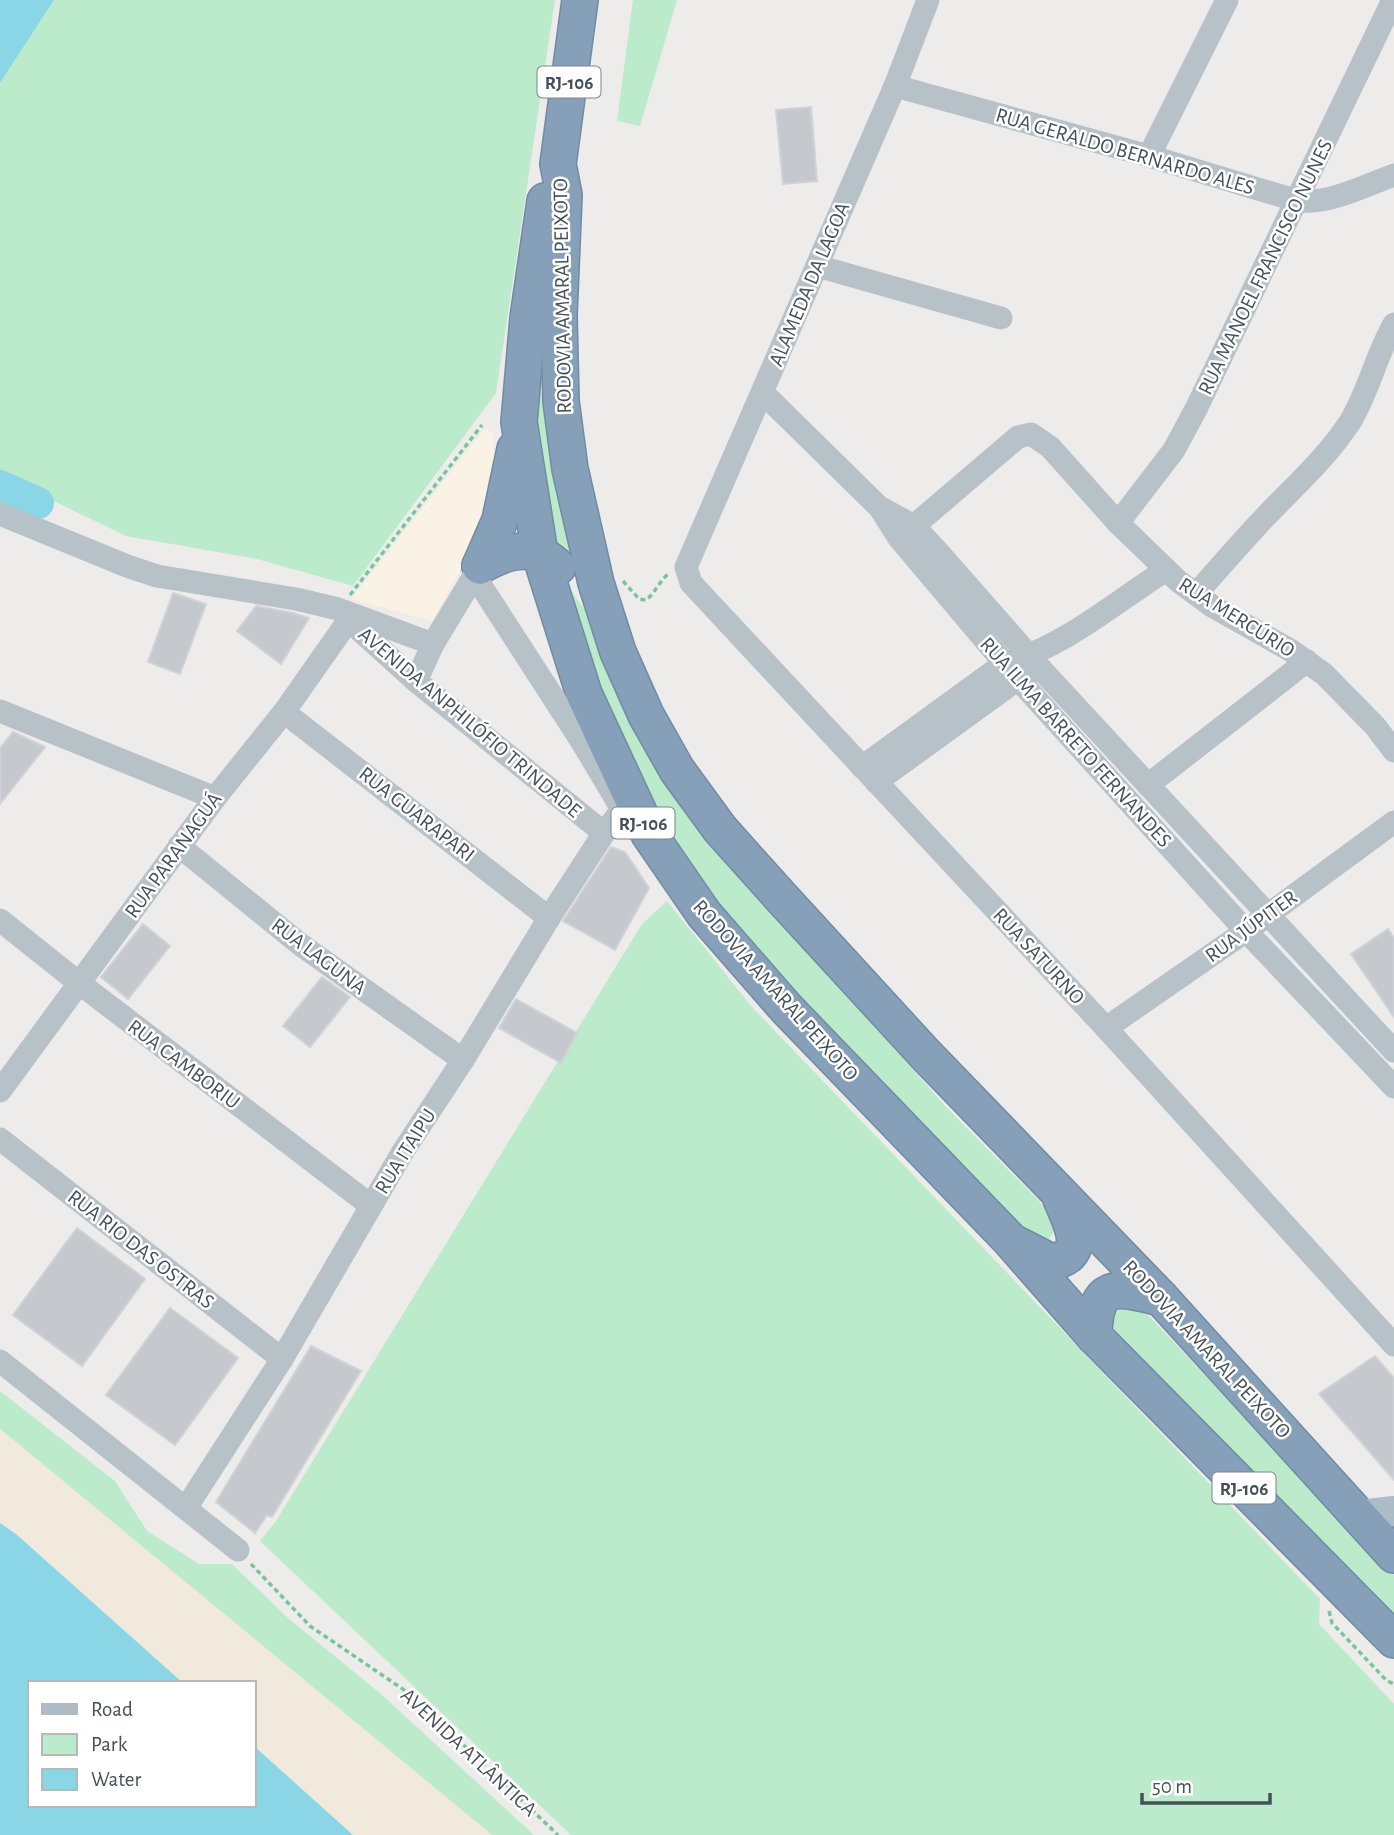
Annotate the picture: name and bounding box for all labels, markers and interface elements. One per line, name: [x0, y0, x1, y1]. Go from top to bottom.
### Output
road number: RJ-106: [538, 66, 600, 97]
street label: RUA GERALDO BERNARDO ALES: [993, 104, 1257, 198]
street label: RUA MANOEL FRANCISCO NUNES: [1194, 136, 1336, 398]
street label: RODOVIA AMARAL PEIXOTO: [550, 178, 575, 414]
street label: ALAMEDA DA LAGOA: [765, 199, 853, 369]
street label: RUA MERCÚRIO: [1175, 572, 1299, 661]
street label: AVENIDA ANPHILÓFIO TRINDADE: [354, 622, 586, 822]
street label: RUA ILMA BARRETO FERNANDES: [976, 633, 1175, 851]
street label: RUA GUARAPARI: [355, 763, 478, 866]
street label: RUA PARANAGUÁ: [119, 788, 226, 922]
road number: RJ-106: [612, 808, 674, 838]
street label: RUA JÚPITER: [1200, 885, 1301, 967]
street label: RODOVIA AMARAL PEIXOTO: [689, 896, 862, 1085]
street label: RUA SATURNO: [989, 904, 1088, 1008]
street label: RUA LAGUNA: [267, 914, 370, 999]
street label: RUA CAMBORIU: [124, 1016, 244, 1113]
street label: RUA ITAIPU: [371, 1105, 440, 1198]
street label: RUA RIO DAS OSTRAS: [64, 1186, 218, 1313]
street label: RODOVIA AMARAL PEIXOTO: [1119, 1256, 1295, 1443]
road number: RJ-106: [1212, 1472, 1276, 1504]
legend: [28, 1681, 256, 1807]
street label: AVENIDA ATLÂNTICA: [397, 1683, 542, 1821]
text: Road: [91, 1699, 133, 1720]
text: Park: [91, 1734, 128, 1755]
scale bar: [1142, 1762, 1270, 1806]
text: Water: [91, 1769, 141, 1790]
text: 50 m: [1152, 1776, 1192, 1797]

